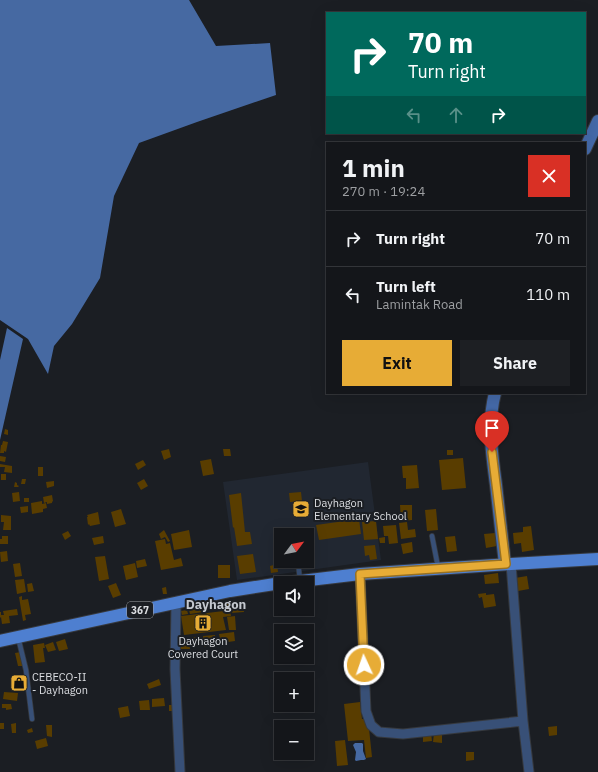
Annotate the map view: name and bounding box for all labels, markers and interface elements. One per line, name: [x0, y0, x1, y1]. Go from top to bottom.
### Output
text: 70 m: [408, 24, 473, 61]
icon: right: [342, 28, 394, 80]
text: Turn right: [408, 60, 486, 83]
icon: left: [403, 104, 425, 126]
icon: ahead: [445, 104, 467, 126]
icon: right: [487, 104, 509, 126]
text: 1 min: [342, 152, 405, 184]
button: close: [528, 155, 570, 197]
text: 270 m · 19:24: [342, 183, 425, 200]
icon: right: [342, 228, 364, 250]
text: Turn right: [376, 229, 445, 248]
text: 70 m: [535, 229, 570, 248]
text: Turn left: [376, 277, 436, 296]
icon: left: [342, 284, 364, 306]
text: 110 m: [526, 285, 570, 304]
text: Lamintak Road: [376, 296, 463, 313]
button: Exit: [342, 340, 452, 386]
button: Share: [460, 340, 570, 386]
pin: [475, 411, 509, 452]
icon: arrive: [481, 417, 503, 439]
place label: Dayhagon Elementary School: [314, 496, 407, 523]
school or university icon: Dayhagon Elementary School: [291, 499, 311, 519]
north arrow: [274, 528, 314, 568]
map controls: [274, 528, 314, 760]
button: sound: [274, 576, 314, 616]
district label: Dayhagon: [186, 596, 246, 613]
road number: 367: [127, 602, 153, 618]
building icon: Dayhagon Covered Court: [193, 613, 213, 633]
button: layers: [274, 624, 314, 664]
place label: Dayhagon Covered Court: [168, 634, 238, 661]
position arrow: [343, 644, 385, 686]
place label: CEBECO-II - Dayhagon: [32, 670, 88, 697]
button: +: [274, 672, 314, 712]
shop icon: CEBECO-II - Dayhagon: [9, 673, 29, 693]
button: −: [274, 720, 314, 760]

